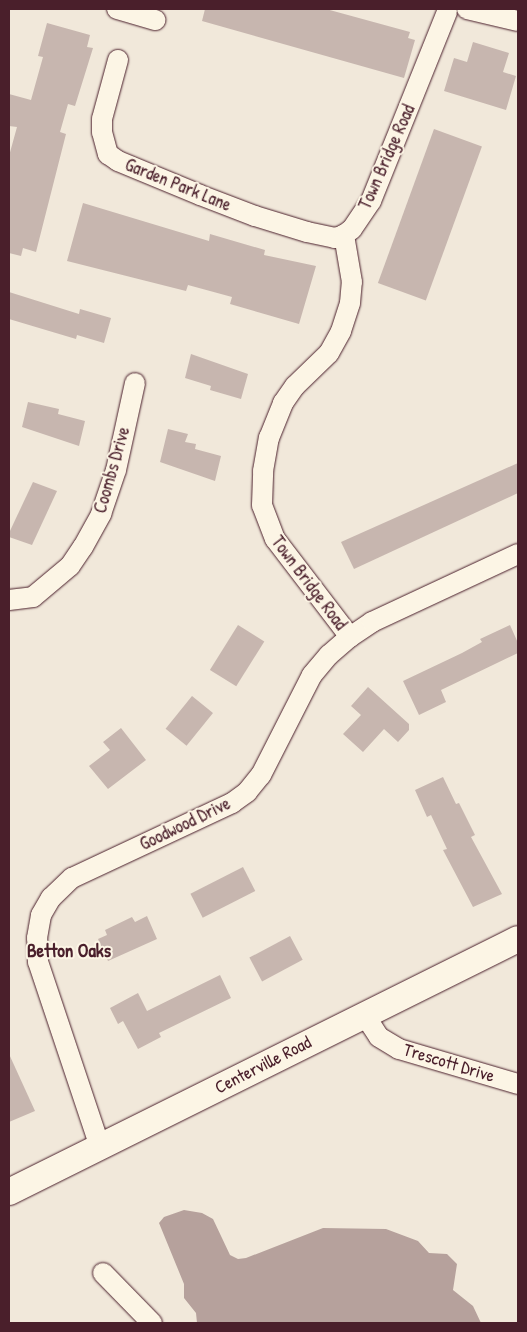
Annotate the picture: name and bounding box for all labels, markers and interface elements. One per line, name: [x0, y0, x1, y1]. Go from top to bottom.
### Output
street label: Town Bridge Road: [354, 101, 420, 213]
street label: Garden Park Lane: [122, 154, 234, 216]
street label: Coombs Drive: [89, 424, 135, 516]
street label: Town Bridge Road: [267, 532, 351, 634]
street label: Goodwood Drive: [136, 793, 234, 855]
district label: Betton Oaks: [27, 940, 111, 962]
street label: Centerville Road: [211, 1031, 315, 1099]
street label: Trescott Drive: [401, 1039, 497, 1087]

